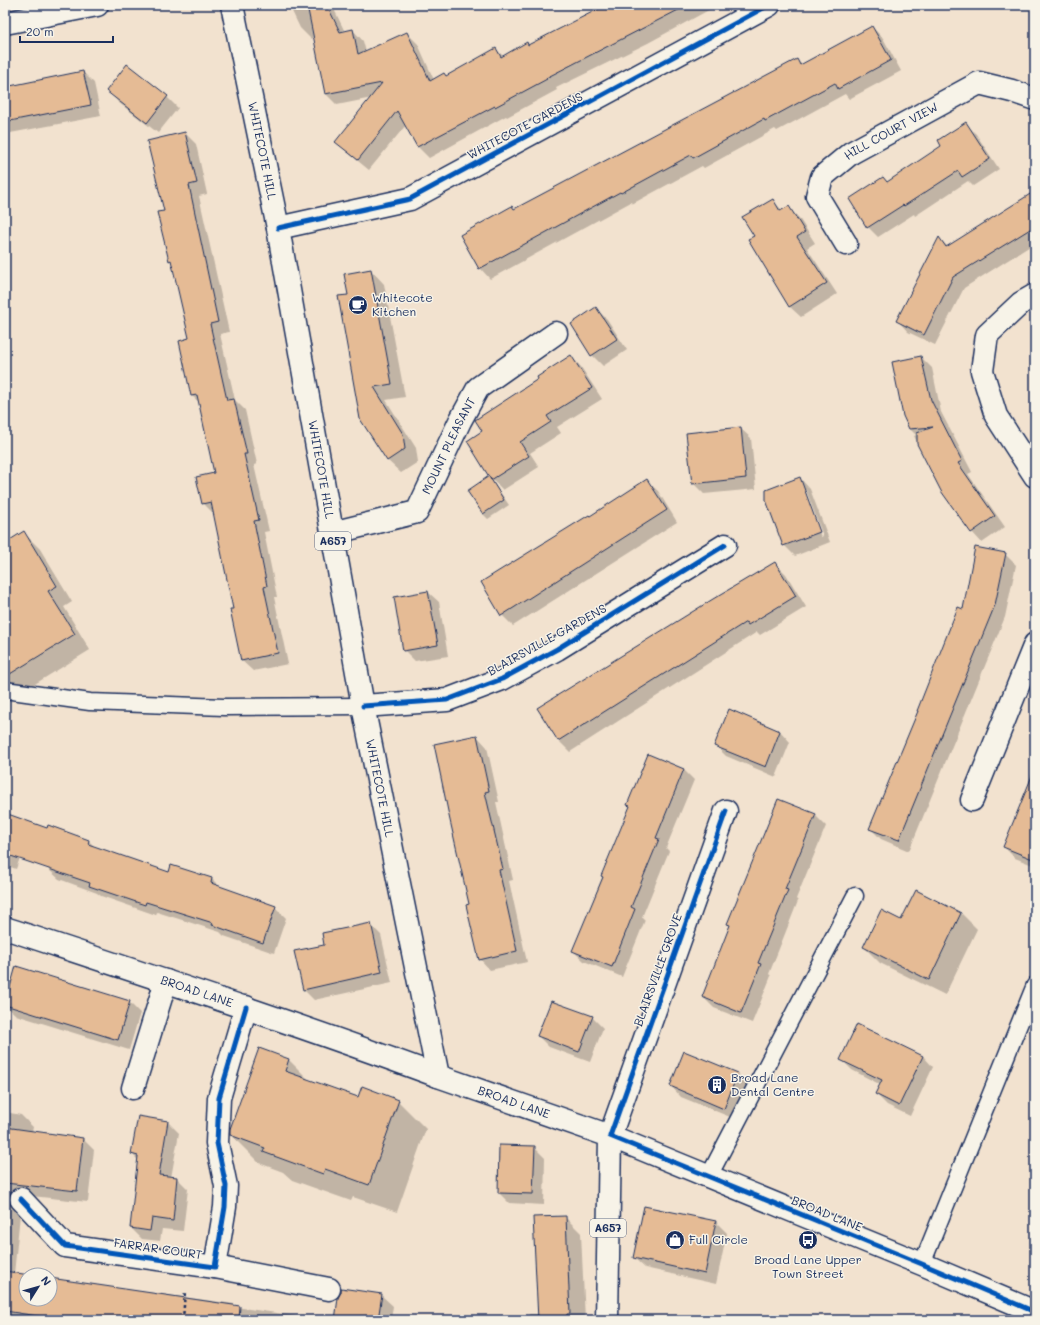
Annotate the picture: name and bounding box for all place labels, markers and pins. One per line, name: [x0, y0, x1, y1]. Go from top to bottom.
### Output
place label: Whitecote Kitchen: [372, 289, 433, 319]
cafe icon: Whitecote Kitchen: [347, 294, 369, 316]
place label: Broad Lane Dental Centre: [731, 1069, 814, 1099]
building icon: Broad Lane Dental Centre: [706, 1074, 728, 1096]
shop icon: Full Circle: [664, 1229, 686, 1251]
bus stop icon: Broad Lane Upper Town Street: [797, 1229, 819, 1251]
place label: Full Circle: [689, 1231, 748, 1247]
place label: Broad Lane Upper Town Street: [754, 1251, 862, 1281]

